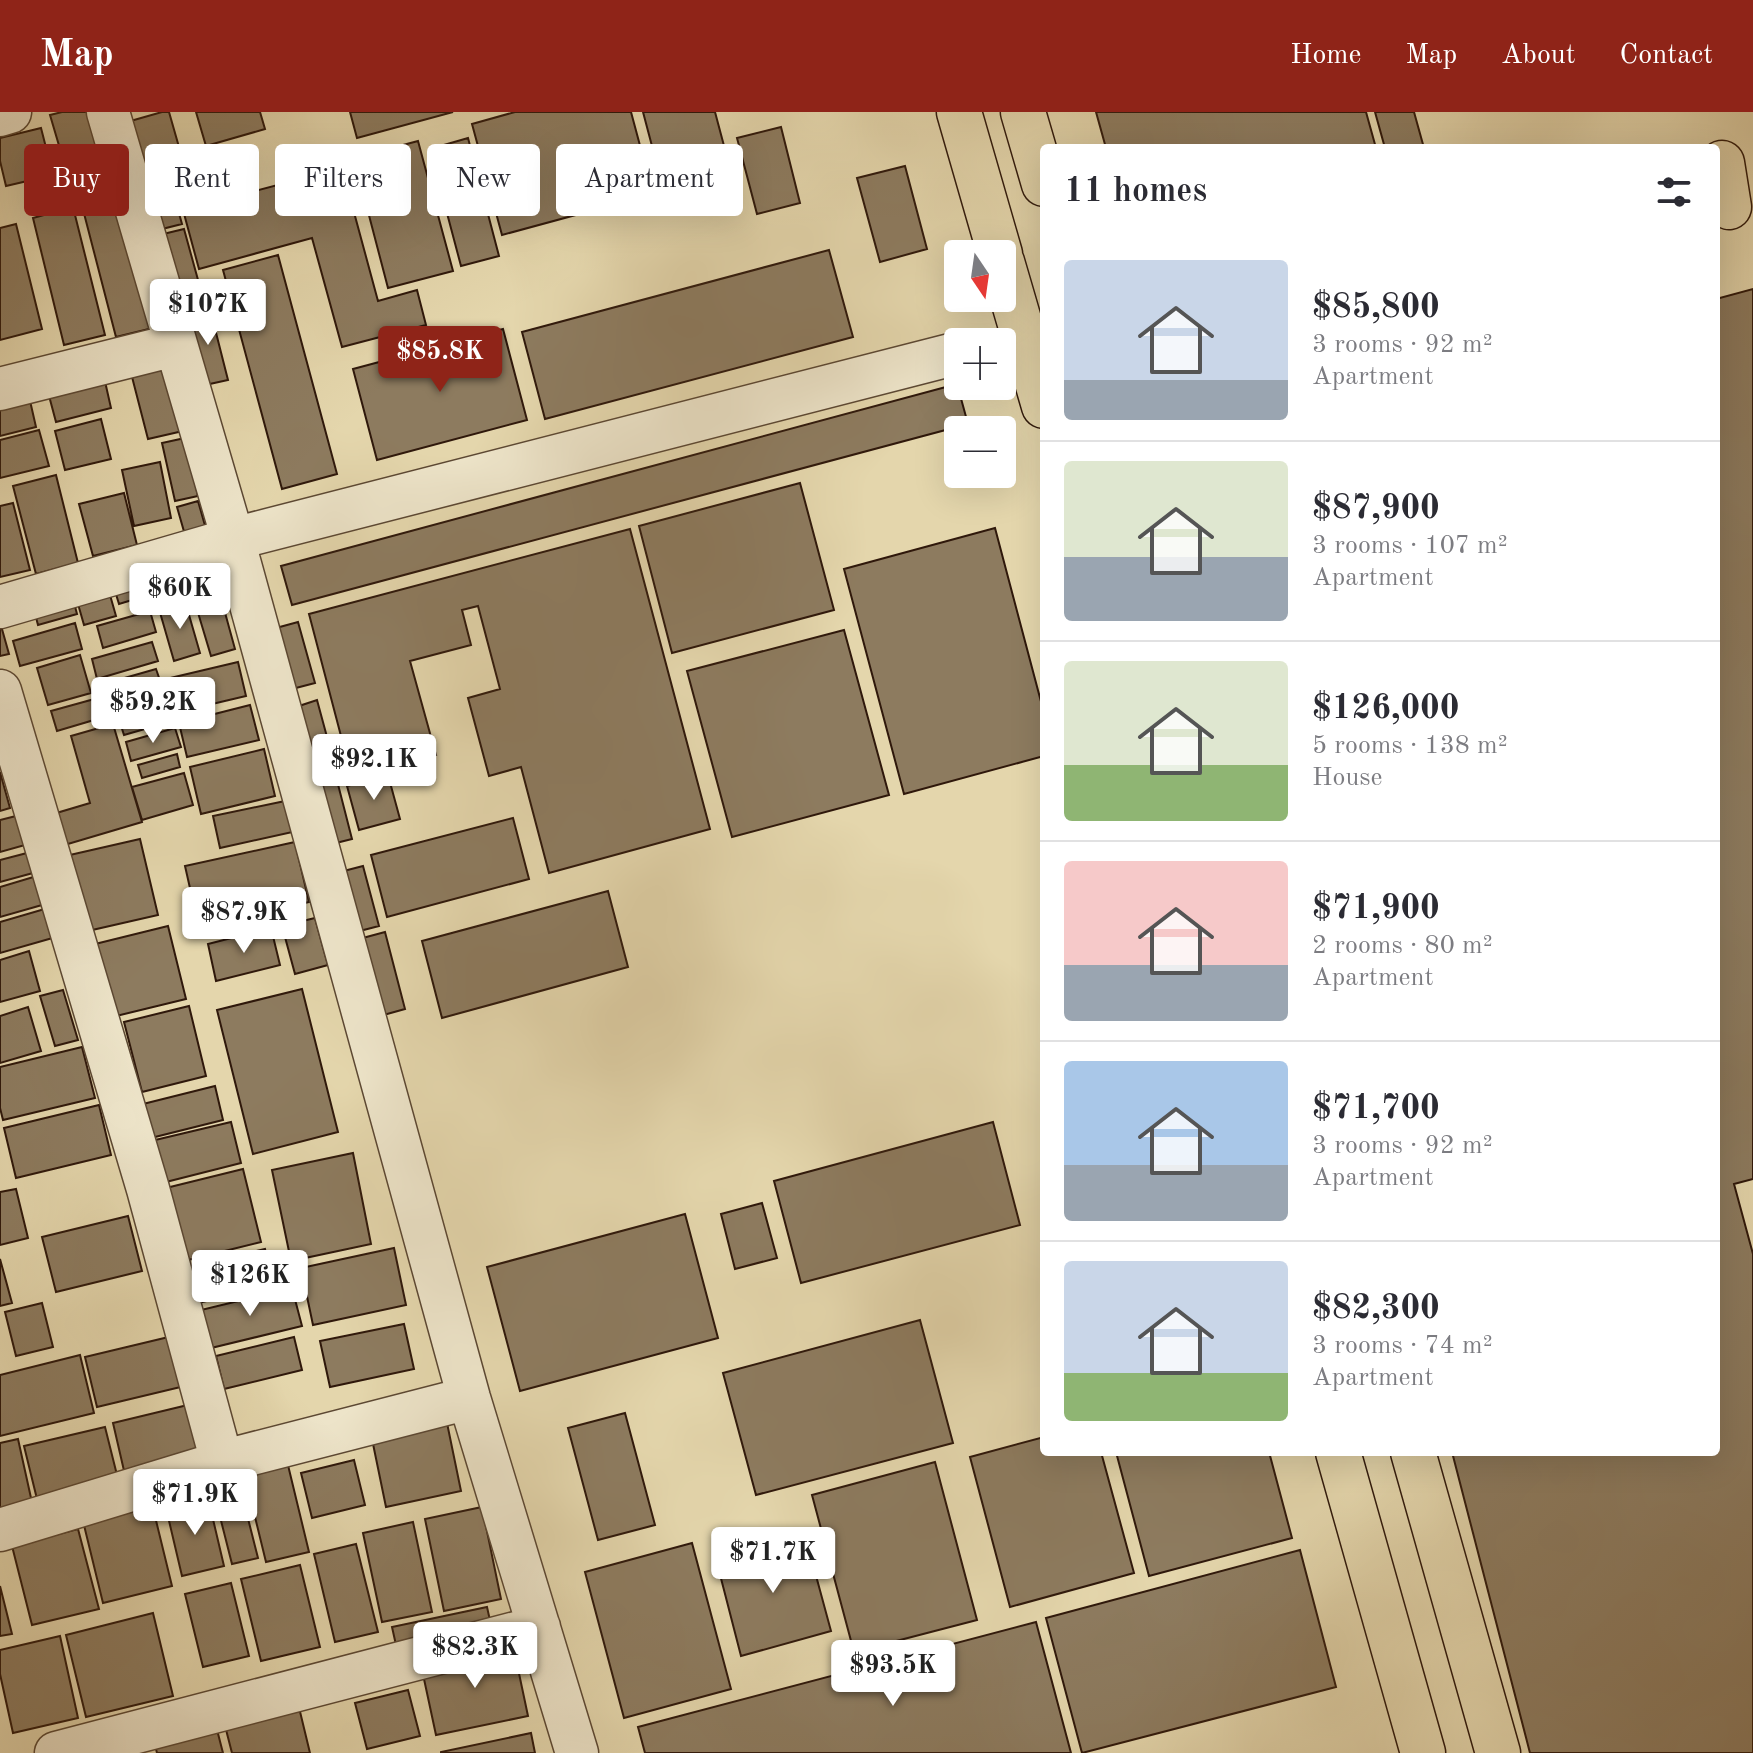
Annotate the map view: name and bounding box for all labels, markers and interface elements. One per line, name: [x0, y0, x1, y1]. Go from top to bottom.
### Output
text: Map: [40, 37, 114, 75]
text: Home: [1290, 42, 1361, 70]
text: Map: [1405, 42, 1457, 70]
text: About: [1501, 42, 1576, 70]
text: Contact: [1620, 42, 1713, 70]
chip: Buy: [24, 144, 129, 216]
chip: Rent: [145, 144, 259, 216]
chip: Filters: [275, 144, 411, 216]
chip: New: [427, 144, 540, 216]
chip: Apartment: [556, 144, 743, 216]
icon: filters: [1652, 170, 1696, 214]
text: 11 homes: [1064, 175, 1207, 209]
north arrow: [944, 240, 1016, 312]
map controls: [944, 240, 1016, 488]
pin: $107K: [152, 279, 264, 347]
text: $85,800: [1312, 291, 1440, 325]
text: $107K: [168, 292, 248, 318]
icon: home: [1128, 292, 1224, 388]
pin: $85.8K: [375, 326, 505, 394]
button: +: [944, 328, 1016, 400]
text: 3 rooms · 92 m²: [1312, 332, 1493, 358]
text: $85.8K: [396, 339, 484, 365]
text: Apartment: [1312, 364, 1434, 390]
button: −: [944, 416, 1016, 488]
text: $87,900: [1312, 492, 1440, 526]
icon: home: [1128, 493, 1224, 589]
text: 3 rooms · 107 m²: [1312, 533, 1508, 559]
pin: $60K: [133, 563, 227, 631]
text: Apartment: [1312, 565, 1434, 591]
text: $60K: [147, 576, 213, 602]
pin: $59.2K: [88, 677, 218, 745]
text: $59.2K: [109, 690, 197, 716]
text: $126,000: [1312, 692, 1460, 726]
icon: home: [1128, 693, 1224, 789]
text: 5 rooms · 138 m²: [1312, 733, 1508, 759]
pin: $92.1K: [309, 734, 439, 802]
text: $92.1K: [330, 747, 418, 773]
text: House: [1312, 765, 1383, 791]
pin: $87.9K: [179, 887, 309, 955]
text: $71,900: [1312, 892, 1440, 926]
icon: home: [1128, 893, 1224, 989]
text: $87.9K: [200, 900, 288, 926]
text: 2 rooms · 80 m²: [1312, 933, 1493, 959]
text: Apartment: [1312, 965, 1434, 991]
text: $71,700: [1312, 1092, 1440, 1126]
icon: home: [1128, 1093, 1224, 1189]
text: 3 rooms · 92 m²: [1312, 1133, 1493, 1159]
text: Apartment: [1312, 1165, 1434, 1191]
pin: $126K: [194, 1250, 306, 1318]
text: $126K: [210, 1263, 290, 1289]
text: $82,300: [1312, 1292, 1440, 1326]
icon: home: [1128, 1293, 1224, 1389]
text: 3 rooms · 74 m²: [1312, 1333, 1493, 1359]
text: Apartment: [1312, 1365, 1434, 1391]
pin: $71.9K: [130, 1469, 260, 1537]
text: $71.9K: [151, 1482, 239, 1508]
pin: $71.7K: [708, 1527, 838, 1595]
text: $71.7K: [729, 1540, 817, 1566]
pin: $82.3K: [410, 1622, 540, 1690]
text: $82.3K: [431, 1635, 519, 1661]
pin: $93.5K: [828, 1640, 958, 1708]
text: $93.5K: [849, 1653, 937, 1679]

